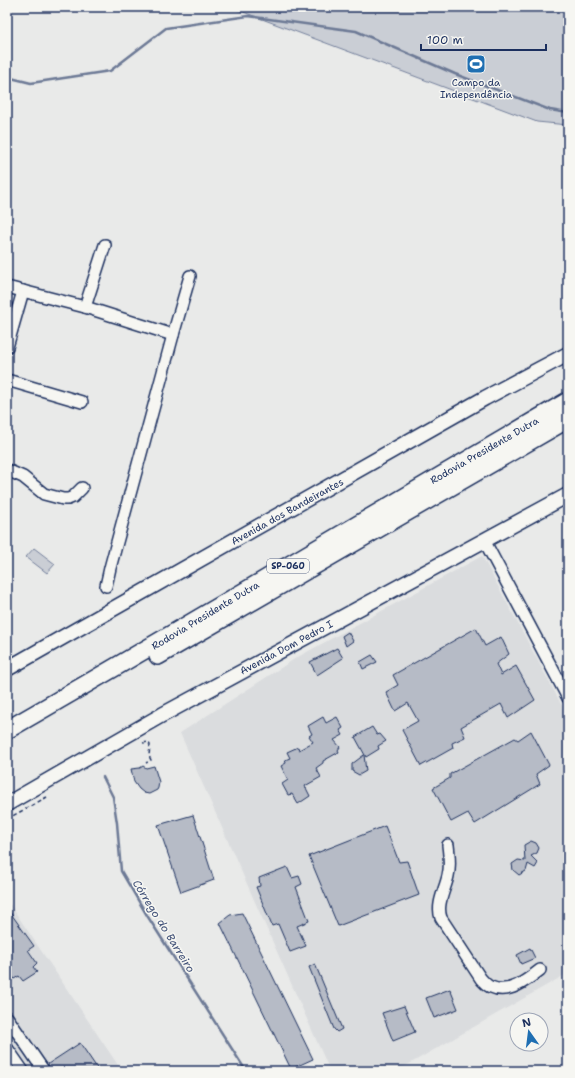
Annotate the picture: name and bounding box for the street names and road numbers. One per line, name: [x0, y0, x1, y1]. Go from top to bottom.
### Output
street label: Rodovia Presidente Dutra: [428, 414, 541, 487]
street label: Avenida dos Bandeirantes: [229, 475, 346, 548]
road number: SP-060: [267, 559, 309, 573]
street label: Rodovia Presidente Dutra: [149, 578, 262, 653]
street label: Avenida Dom Pedro I: [237, 617, 335, 677]

